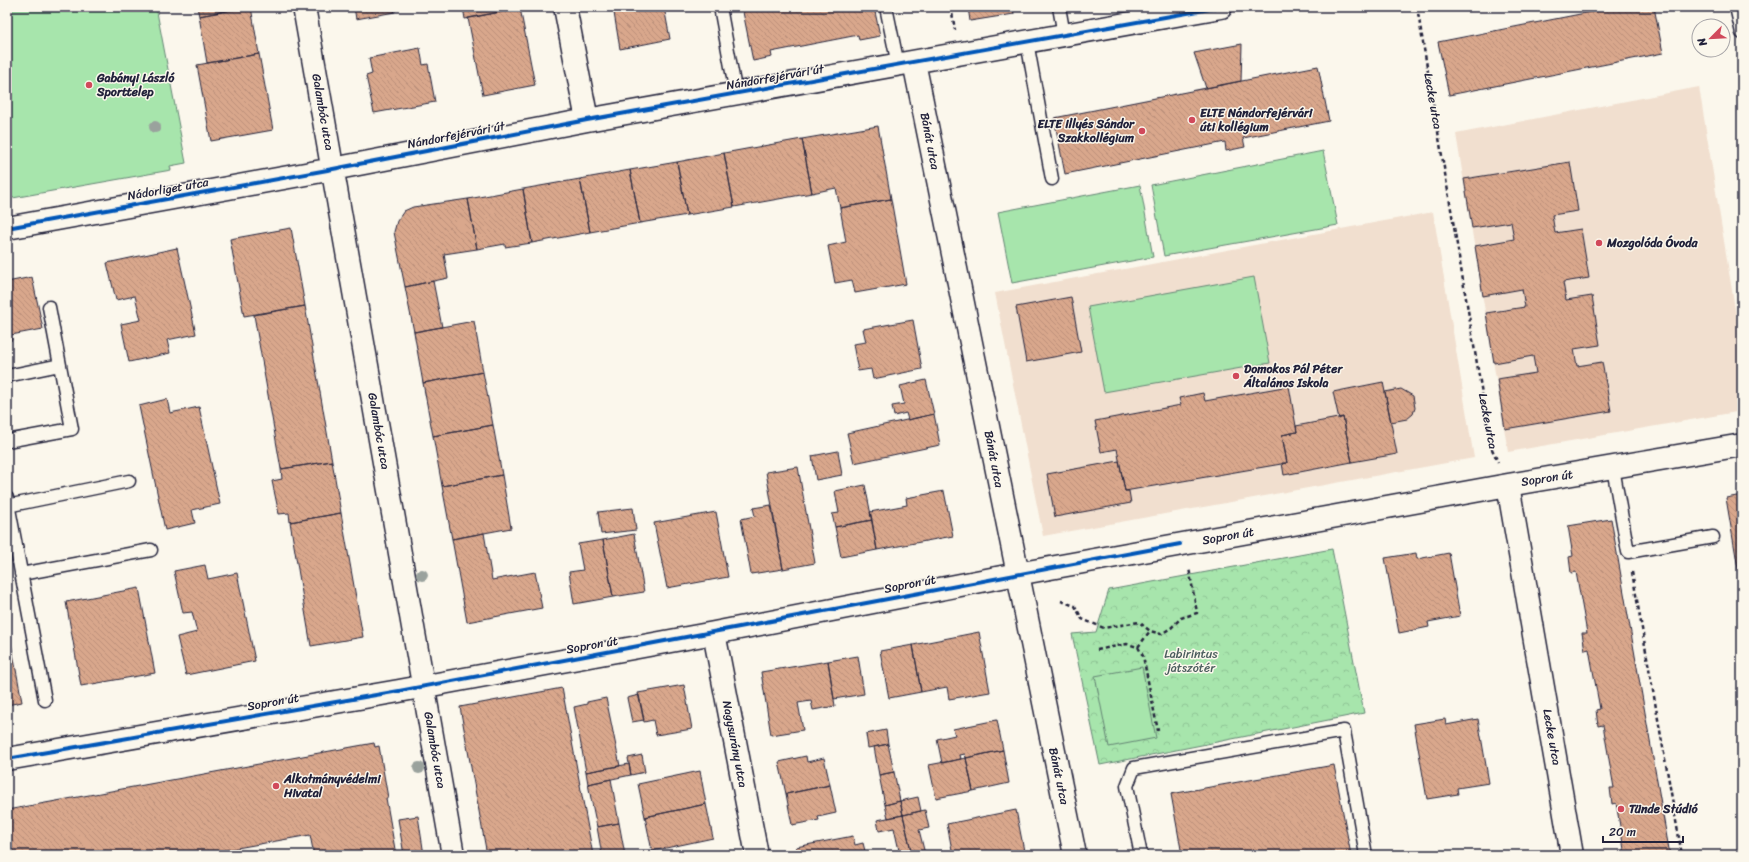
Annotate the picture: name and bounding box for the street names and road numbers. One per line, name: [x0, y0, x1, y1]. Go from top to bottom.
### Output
street label: Nándorfejérvári út: [724, 57, 827, 96]
street label: Lecke utca: [1417, 71, 1449, 131]
street label: Galambóc utca: [305, 72, 341, 152]
street label: Bánát utca: [914, 111, 946, 172]
street label: Nándorfejérvári út: [405, 115, 508, 155]
street label: Nádorliget utca: [126, 171, 211, 207]
street label: Galambóc utca: [361, 391, 397, 471]
street label: Lecke utca: [1472, 391, 1504, 451]
street label: Bánát utca: [978, 429, 1010, 490]
street label: Sopron út: [1519, 463, 1575, 493]
street label: Sopron út: [1200, 521, 1256, 551]
street label: Sopron út: [882, 568, 938, 600]
street label: Sopron út: [564, 630, 620, 660]
street label: Sopron út: [245, 687, 301, 717]
street label: Nagysurány utca: [716, 699, 754, 789]
street label: Lecke utca: [1536, 707, 1568, 767]
street label: Galambóc utca: [417, 710, 453, 790]
street label: Bánát utca: [1042, 745, 1076, 807]

